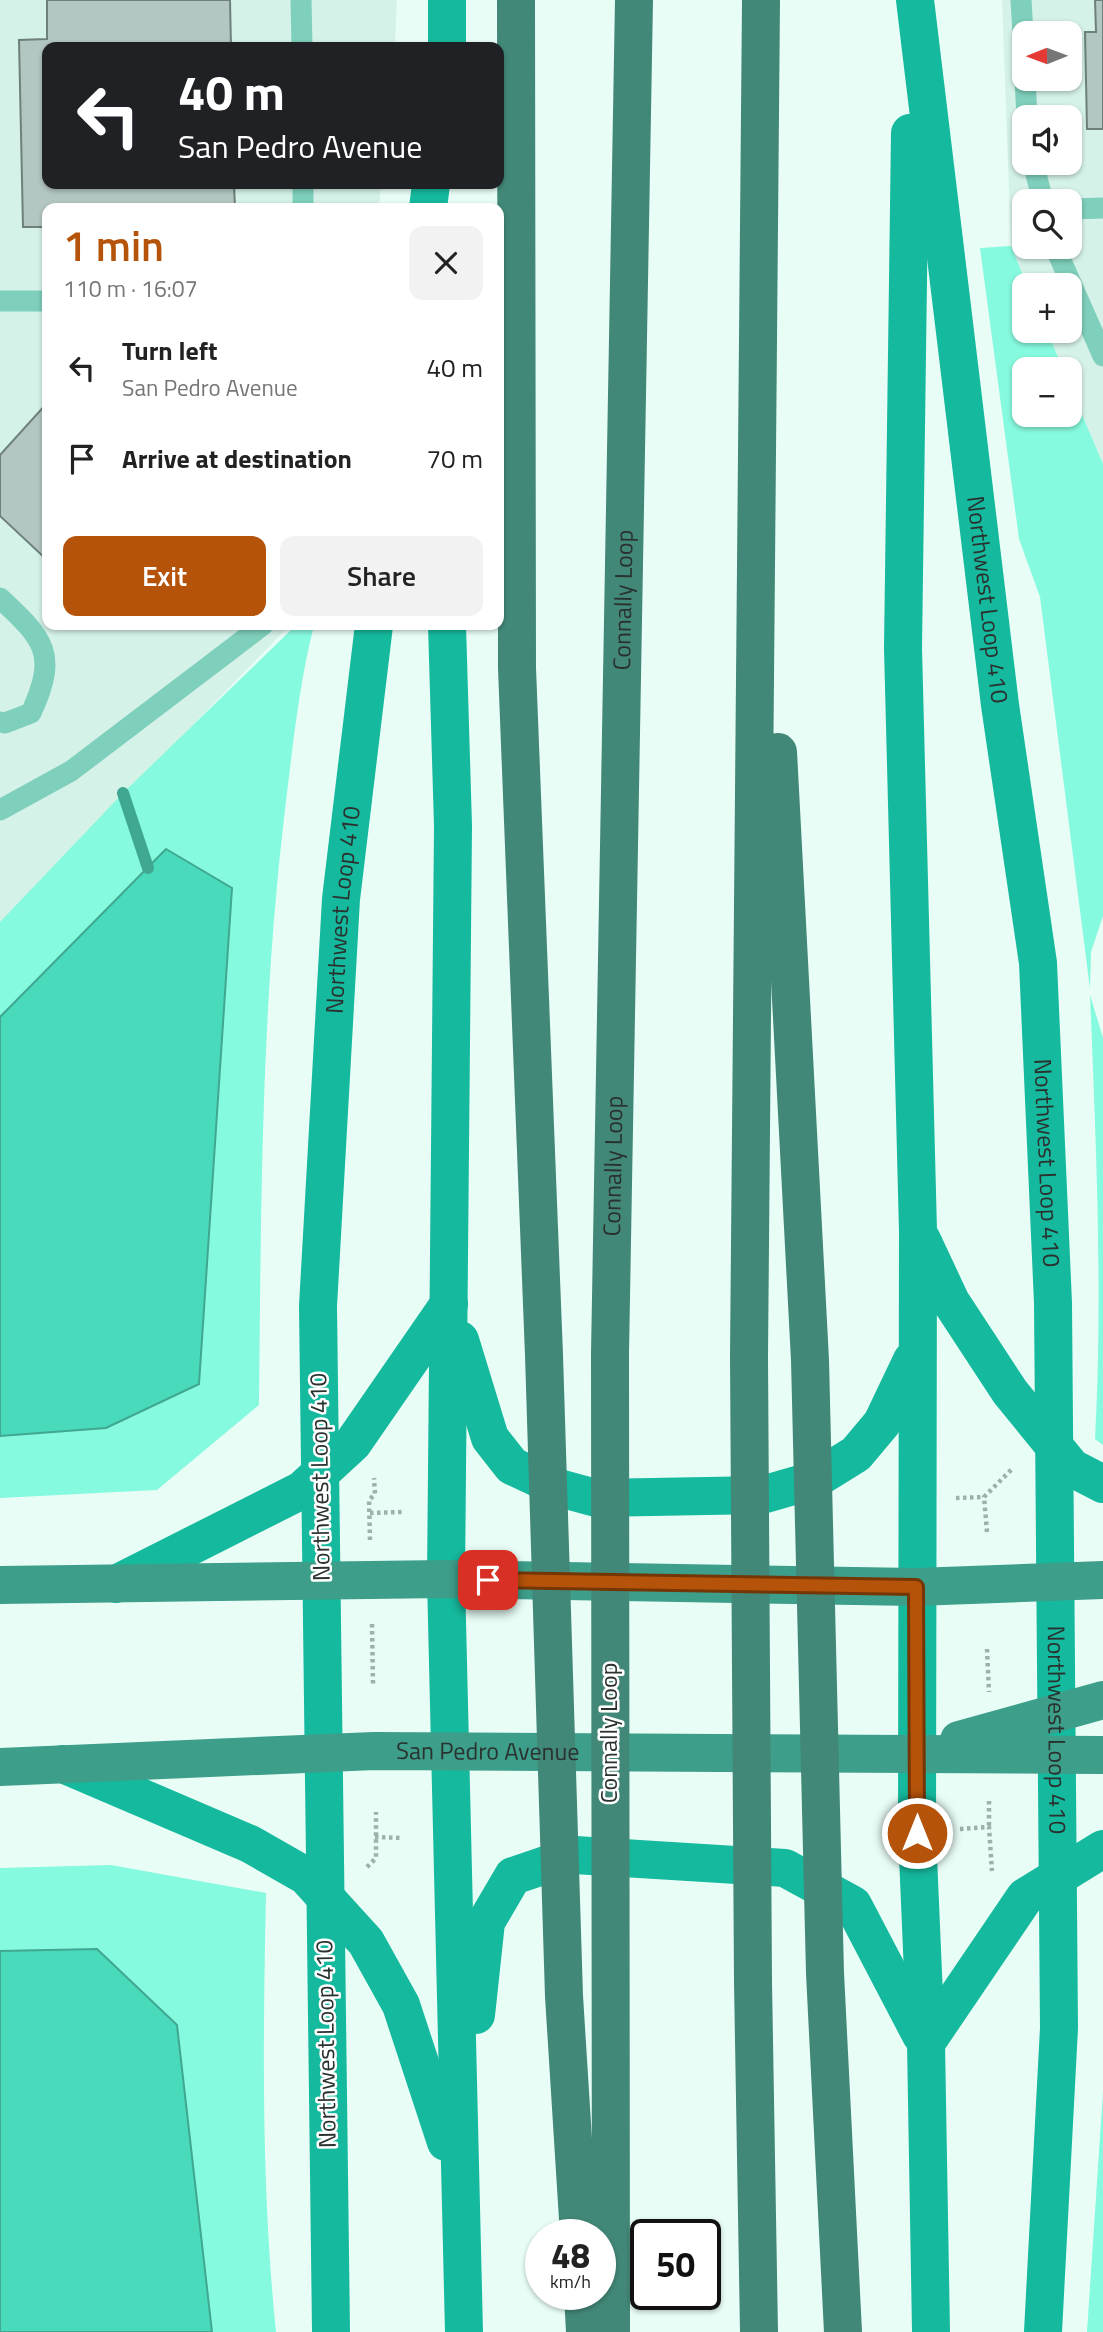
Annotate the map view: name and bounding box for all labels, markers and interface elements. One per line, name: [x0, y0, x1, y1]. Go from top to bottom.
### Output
north arrow: [1012, 21, 1082, 91]
map controls: [1012, 21, 1082, 427]
text: 40 m: [178, 54, 285, 129]
icon: left: [63, 70, 154, 161]
button: sound: [1012, 105, 1082, 175]
text: San Pedro Avenue: [178, 122, 422, 170]
button: search: [1012, 189, 1082, 259]
text: 1 min: [63, 213, 164, 277]
button: close: [409, 226, 483, 300]
text: 110 m · 16:07: [63, 271, 198, 306]
button: +: [1012, 273, 1082, 343]
text: Turn left: [122, 331, 217, 370]
text: 40 m: [426, 348, 483, 387]
icon: left: [63, 349, 101, 387]
button: −: [1012, 357, 1082, 427]
text: San Pedro Avenue: [122, 370, 298, 405]
text: Arrive at destination: [122, 439, 352, 478]
text: 70 m: [426, 439, 483, 478]
icon: arrive: [63, 440, 101, 478]
street label: Northwest Loop 410: [958, 494, 1019, 705]
street label: Connally Loop: [603, 529, 642, 671]
button: Exit: [63, 536, 266, 616]
button: Share: [280, 536, 483, 616]
street label: Northwest Loop 410: [316, 804, 369, 1015]
street label: Northwest Loop 410: [1025, 1058, 1070, 1268]
street label: Connally Loop: [593, 1095, 632, 1237]
street label: Northwest Loop 410: [299, 1373, 339, 1582]
pin: [458, 1550, 518, 1610]
icon: arrive: [469, 1561, 507, 1599]
street label: Northwest Loop 410: [1039, 1625, 1076, 1834]
street label: Connally Loop: [590, 1663, 626, 1803]
street label: San Pedro Avenue: [396, 1732, 579, 1769]
position arrow: [880, 1796, 954, 1870]
street label: Northwest Loop 410: [305, 1940, 345, 2149]
speed limit sign: 50: [630, 2219, 721, 2310]
text: 48: [551, 2228, 590, 2282]
text: km/h: [550, 2268, 591, 2295]

